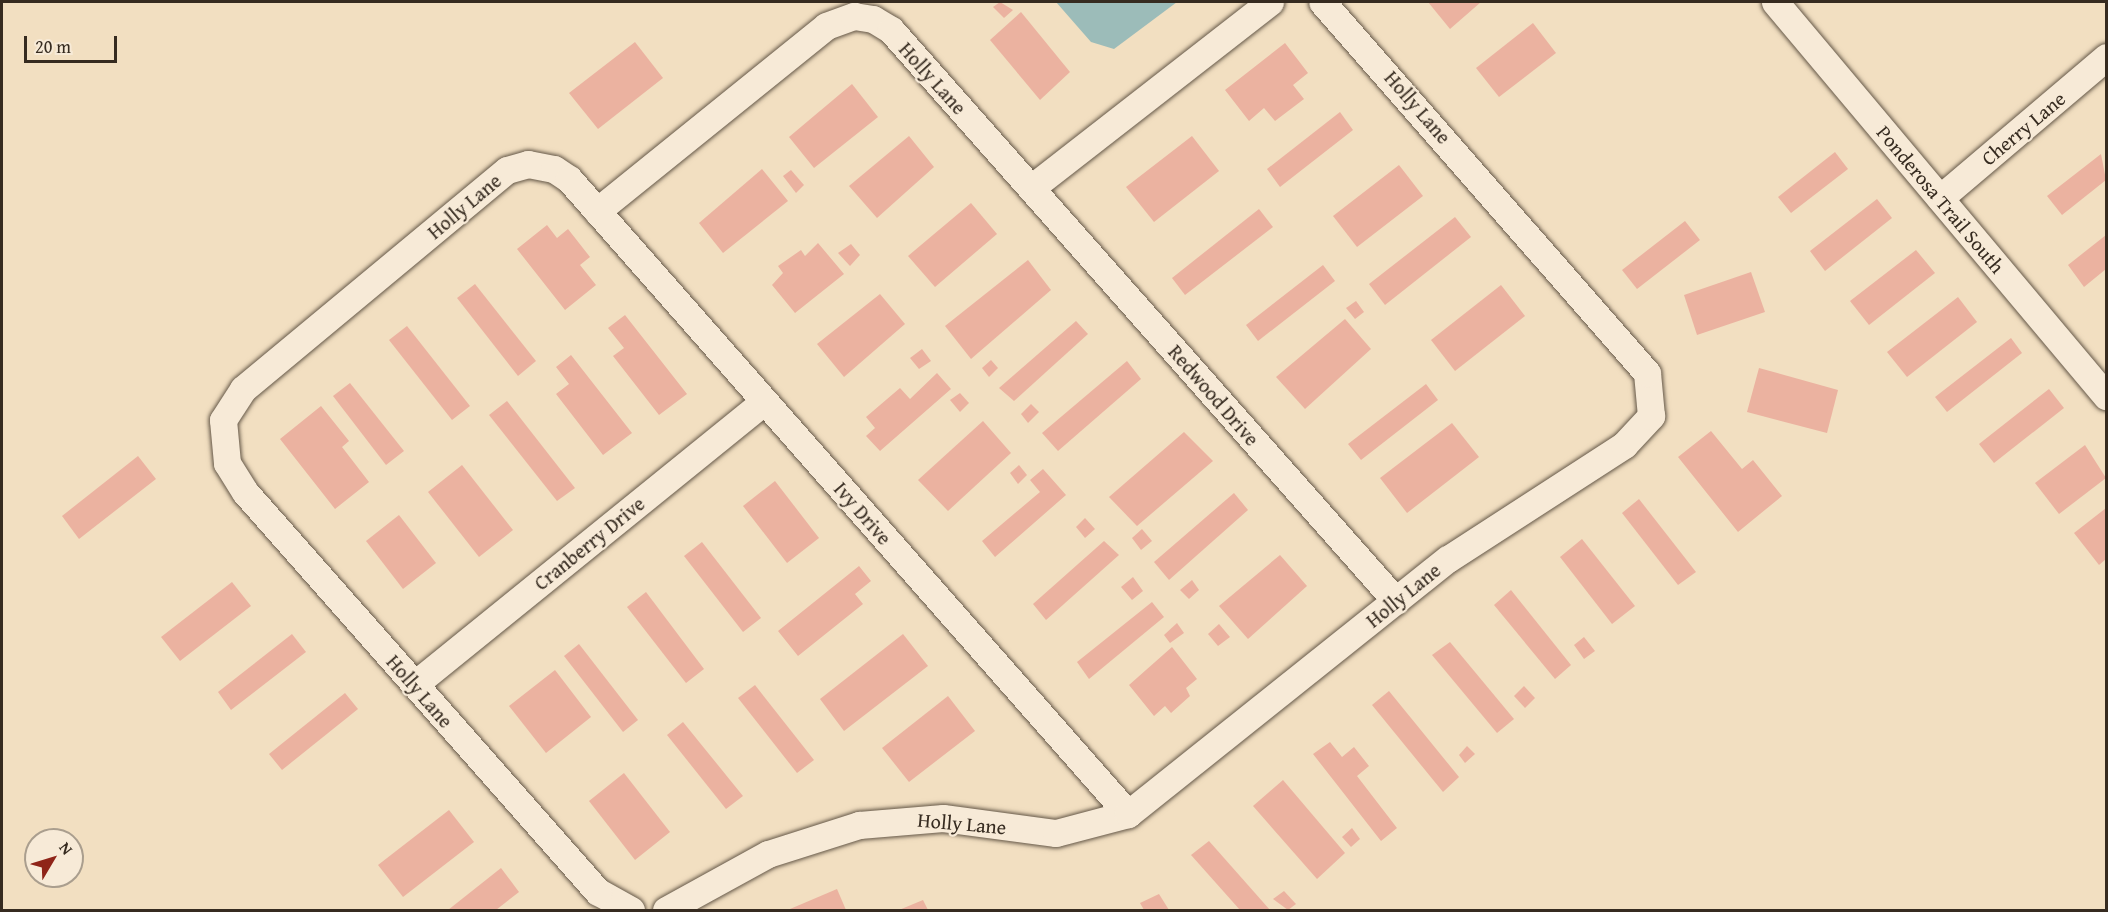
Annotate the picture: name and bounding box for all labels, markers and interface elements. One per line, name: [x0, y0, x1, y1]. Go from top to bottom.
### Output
scale bar: [27, 24, 120, 62]
text: 20 m: [35, 33, 71, 60]
street label: Holly Lane: [894, 37, 972, 119]
street label: Holly Lane: [1380, 66, 1456, 148]
street label: Cherry Lane: [1976, 86, 2070, 170]
street label: Ponderosa Trail South: [1872, 120, 2010, 278]
street label: Holly Lane: [422, 168, 506, 244]
street label: Redwood Drive: [1164, 340, 1264, 450]
street label: Ivy Drive: [829, 477, 897, 549]
street label: Cranberry Drive: [529, 491, 649, 595]
street label: Holly Lane: [1361, 558, 1445, 632]
street label: Holly Lane: [382, 650, 458, 732]
street label: Holly Lane: [917, 807, 1007, 839]
north arrow: [24, 828, 84, 888]
text: N: [54, 837, 79, 860]

